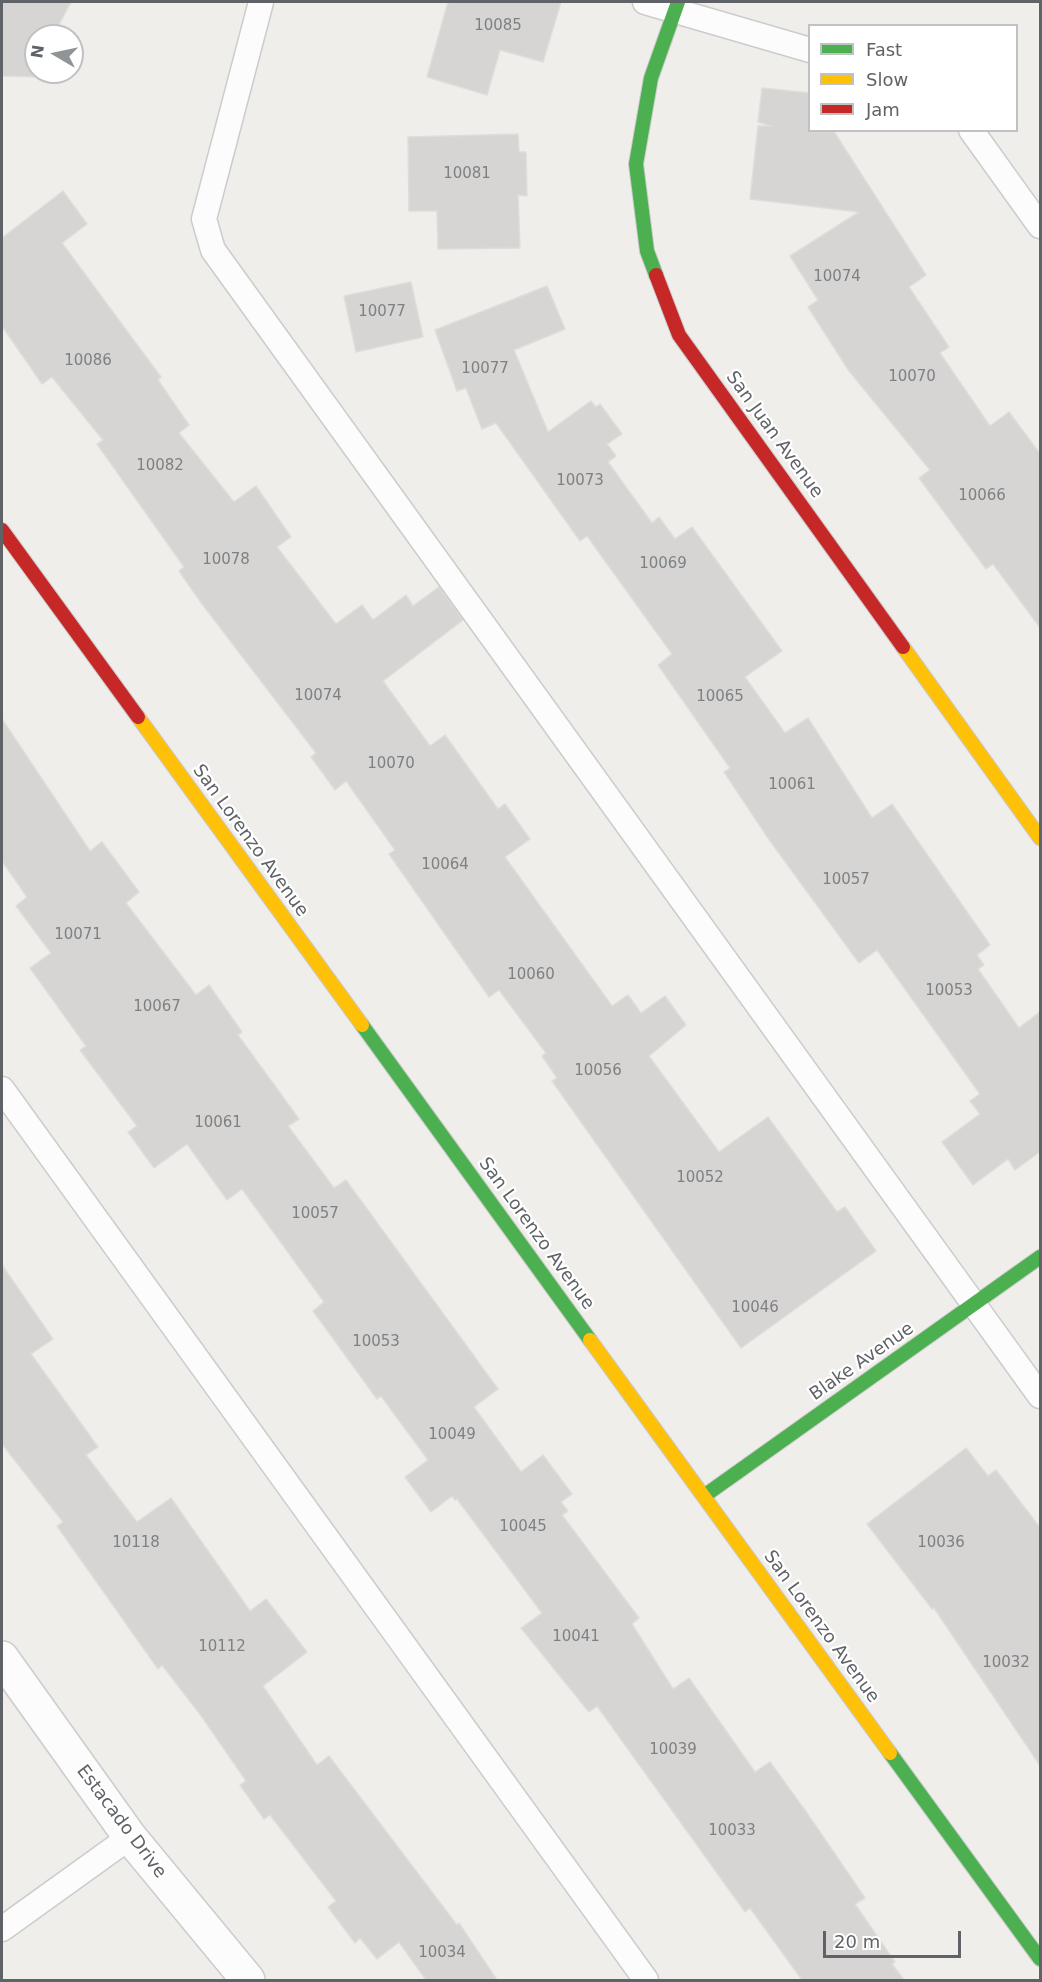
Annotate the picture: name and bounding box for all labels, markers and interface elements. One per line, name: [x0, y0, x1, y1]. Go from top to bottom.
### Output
house number: 10085: [474, 17, 522, 35]
north arrow: [24, 24, 84, 84]
legend: [808, 24, 1018, 132]
text: Fast: [866, 39, 902, 60]
text: N: [27, 43, 48, 60]
text: Slow: [866, 69, 908, 90]
text: Jam: [866, 99, 900, 120]
house number: 10081: [443, 165, 491, 183]
house number: 10074: [813, 268, 861, 286]
house number: 10077: [358, 303, 406, 321]
house number: 10086: [64, 352, 112, 370]
house number: 10077: [461, 360, 509, 378]
street label: San Juan Avenue: [721, 367, 827, 503]
house number: 10070: [888, 368, 936, 386]
house number: 10082: [136, 457, 184, 475]
house number: 10073: [556, 472, 604, 490]
house number: 10066: [958, 487, 1006, 505]
house number: 10078: [202, 551, 250, 569]
house number: 10069: [639, 555, 687, 573]
house number: 10074: [294, 687, 342, 705]
house number: 10065: [696, 688, 744, 706]
house number: 10070: [367, 755, 415, 773]
street label: San Lorenzo Avenue: [188, 761, 312, 921]
house number: 10061: [768, 776, 816, 794]
house number: 10064: [421, 856, 469, 874]
house number: 10057: [822, 871, 870, 889]
house number: 10071: [54, 926, 102, 944]
house number: 10060: [507, 966, 555, 984]
house number: 10053: [925, 982, 973, 1000]
house number: 10067: [133, 998, 181, 1016]
house number: 10056: [574, 1062, 622, 1080]
house number: 10061: [194, 1114, 242, 1132]
street label: San Lorenzo Avenue: [474, 1154, 598, 1314]
house number: 10052: [676, 1169, 724, 1187]
house number: 10057: [291, 1205, 339, 1223]
house number: 10046: [731, 1299, 779, 1317]
street label: Blake Avenue: [806, 1318, 918, 1406]
house number: 10053: [352, 1333, 400, 1351]
house number: 10049: [428, 1426, 476, 1444]
house number: 10045: [499, 1518, 547, 1536]
house number: 10118: [112, 1534, 160, 1552]
house number: 10036: [917, 1534, 965, 1552]
street label: San Lorenzo Avenue: [759, 1547, 883, 1707]
house number: 10041: [552, 1628, 600, 1646]
house number: 10112: [198, 1638, 246, 1656]
house number: 10032: [982, 1654, 1030, 1672]
house number: 10039: [649, 1741, 697, 1759]
street label: Estacado Drive: [71, 1761, 171, 1883]
house number: 10033: [708, 1822, 756, 1840]
scale bar: [826, 1919, 964, 1957]
text: 20 m: [834, 1931, 880, 1952]
house number: 10034: [418, 1944, 466, 1962]

